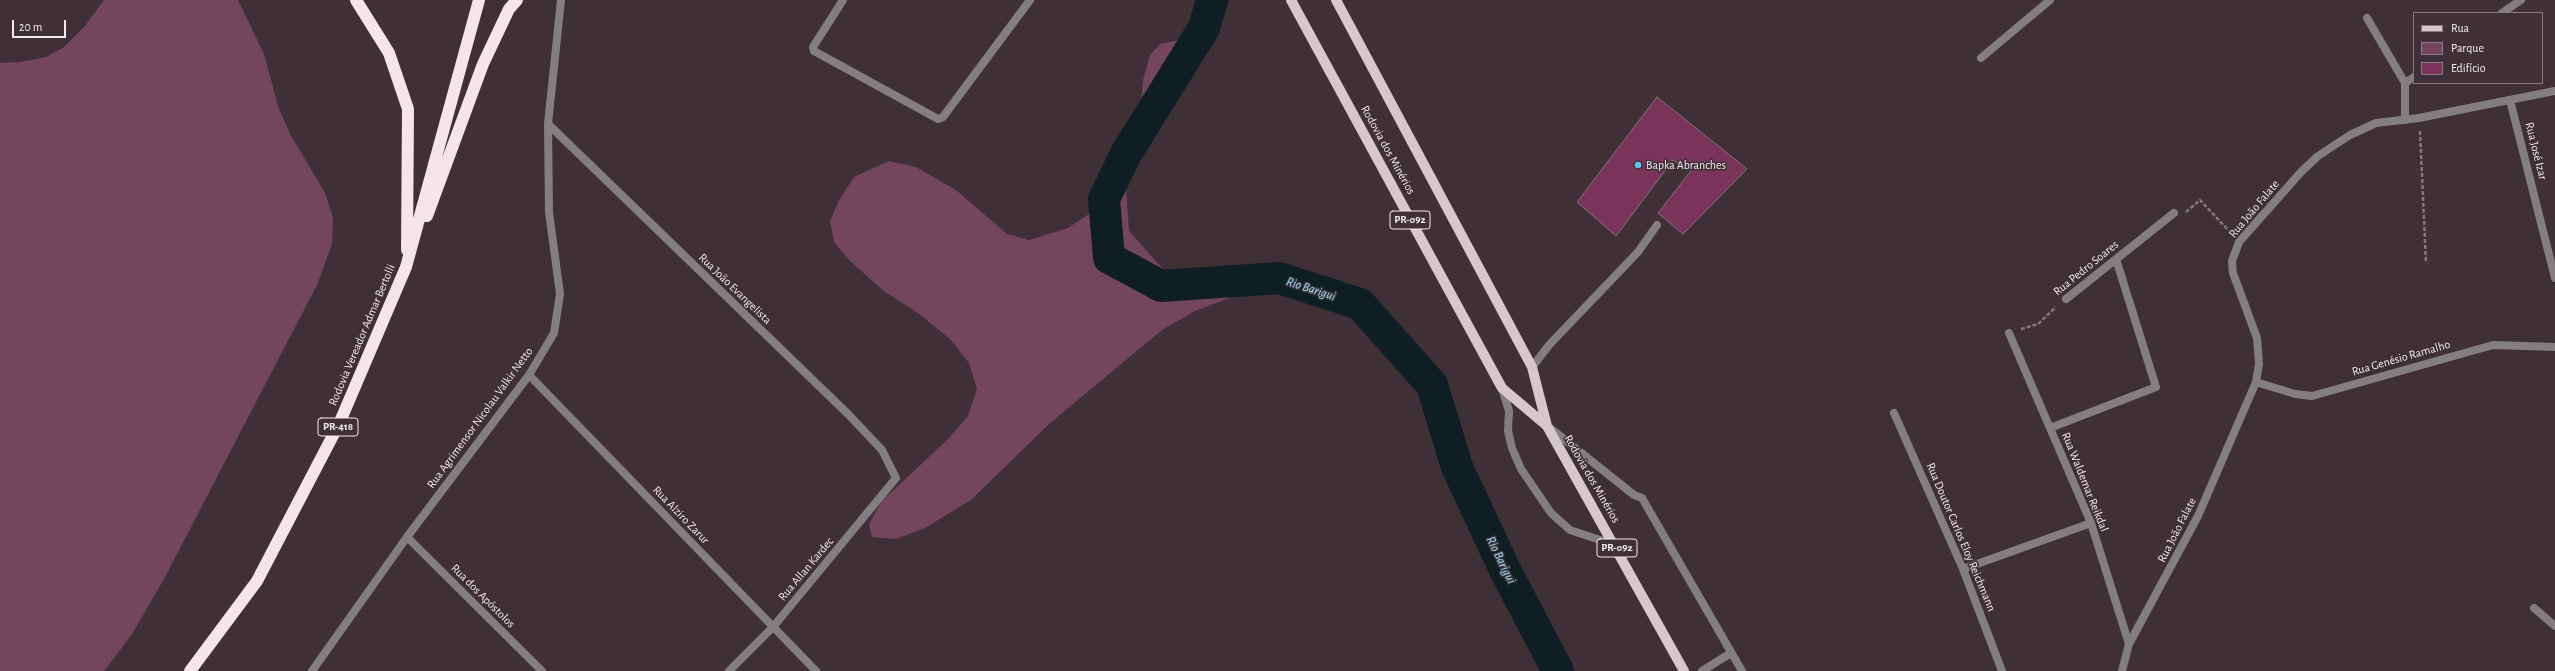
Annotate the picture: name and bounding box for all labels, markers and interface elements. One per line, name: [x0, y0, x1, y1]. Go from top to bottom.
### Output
scale bar: [14, 12, 68, 38]
legend: [2413, 12, 2543, 84]
text: 20 m: [19, 21, 42, 33]
text: Rua: [2451, 22, 2469, 34]
text: Parque: [2451, 42, 2484, 54]
text: Edifício: [2451, 62, 2486, 74]
street label: Rodovia dos Minérios: [1358, 103, 1418, 197]
street label: Rua José Izar: [2522, 121, 2550, 181]
place label: Bapka Abranches: [1646, 158, 1726, 172]
marker: Bapka Abranches: [1633, 160, 1643, 170]
street label: Rua João Falate: [2226, 177, 2282, 241]
road number: PR-092: [1390, 211, 1430, 229]
street label: Rua Pedro Soares: [2050, 237, 2122, 299]
street label: Rua João Evangelista: [696, 251, 774, 327]
street label: Rodovia Vereador Admar Bertolli: [326, 262, 398, 408]
water label: Rio Barigui: [1284, 274, 1338, 304]
street label: Rua Genésio Ramalho: [2350, 337, 2452, 379]
street label: Rua Agrimensor Nicolau Valkir Netto: [424, 345, 536, 491]
road number: PR-418: [318, 418, 358, 436]
street label: Rua Waldemar Reikdal: [2058, 430, 2112, 534]
street label: Rodovia dos Minérios: [1561, 432, 1623, 526]
street label: Rua Doutor Carlos Eloy Reichmann: [1923, 460, 1999, 614]
street label: Rua Alziro Zarur: [650, 483, 712, 547]
street label: Rua João Falate: [2154, 495, 2200, 565]
street label: Rua Allan Kardec: [775, 534, 837, 604]
water label: Rio Barigui: [1483, 534, 1519, 586]
road number: PR-092: [1597, 539, 1637, 557]
street label: Rua dos Apóstolos: [448, 561, 518, 631]

